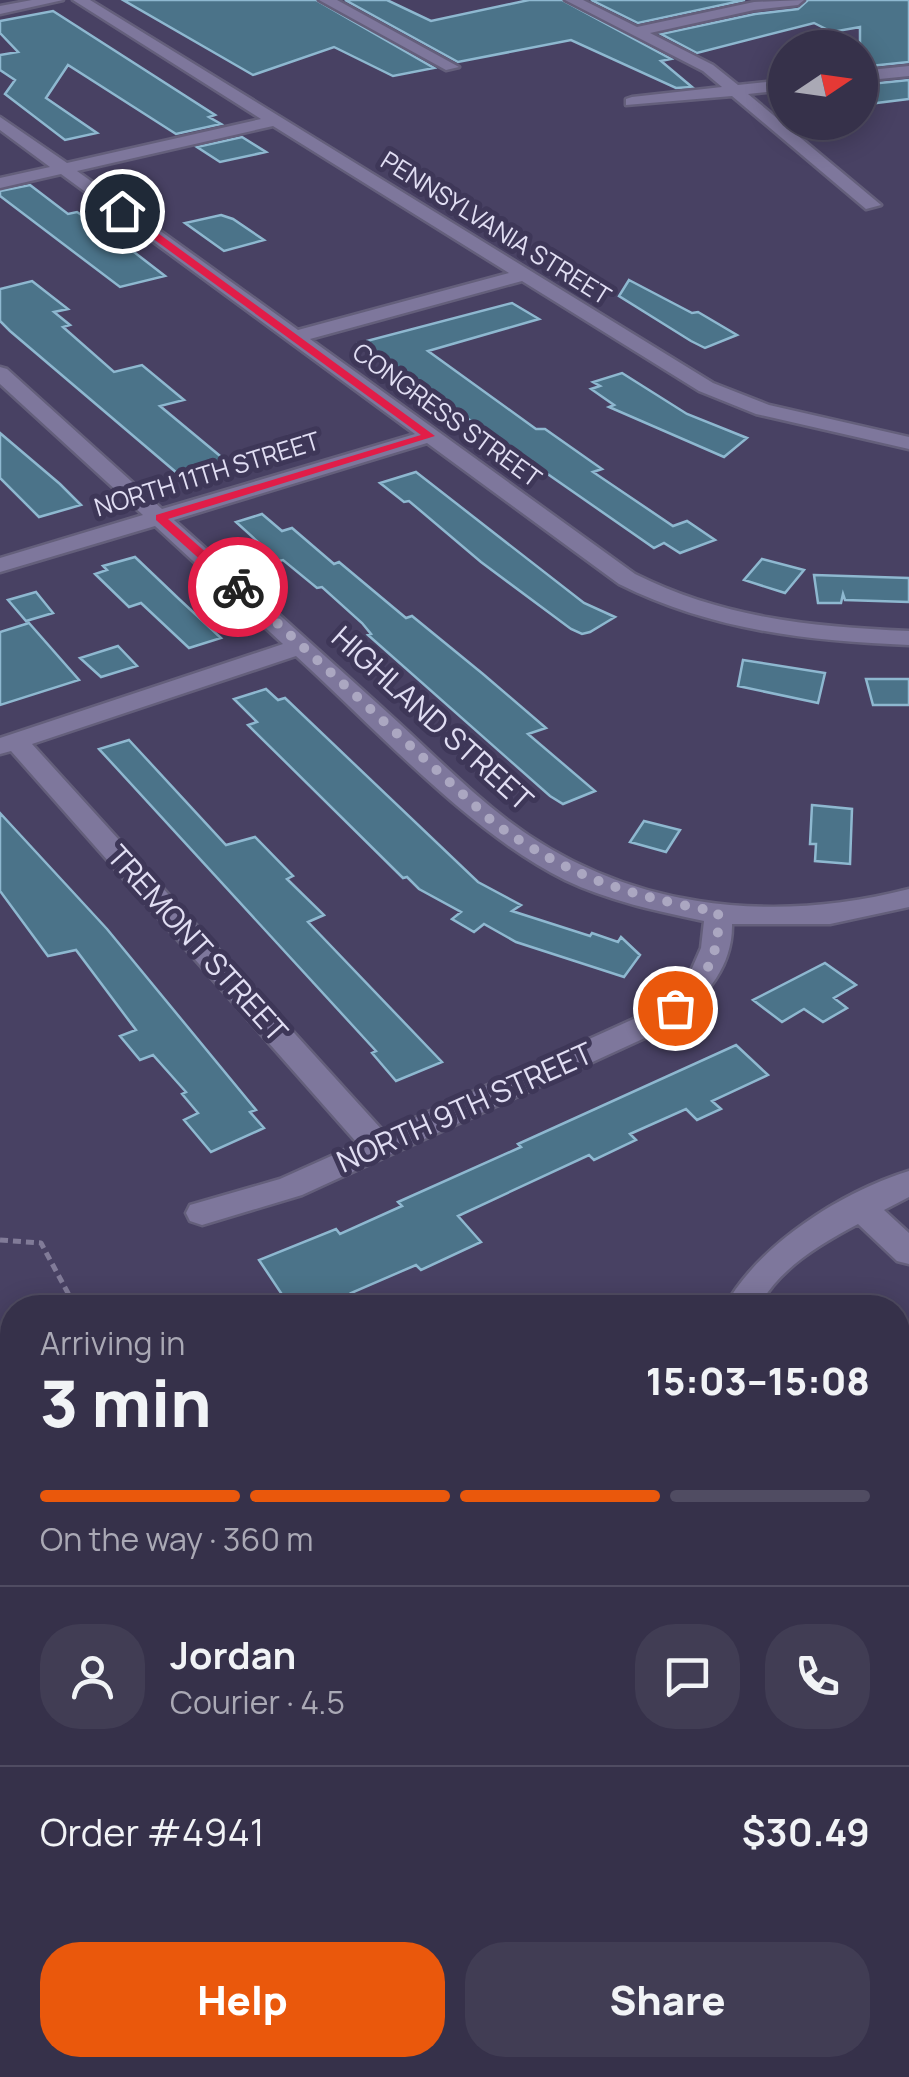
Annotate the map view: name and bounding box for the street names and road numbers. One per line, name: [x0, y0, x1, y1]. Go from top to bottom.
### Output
street label: PENNSYLVANIA STREET: [374, 142, 618, 313]
street label: CONGRESS STREET: [346, 334, 549, 495]
street label: NORTH 11TH STREET: [90, 423, 324, 524]
street label: HIGHLAND STREET: [324, 616, 543, 819]
street label: TREMONT STREET: [99, 836, 298, 1050]
street label: NORTH 9TH STREET: [330, 1032, 599, 1181]

